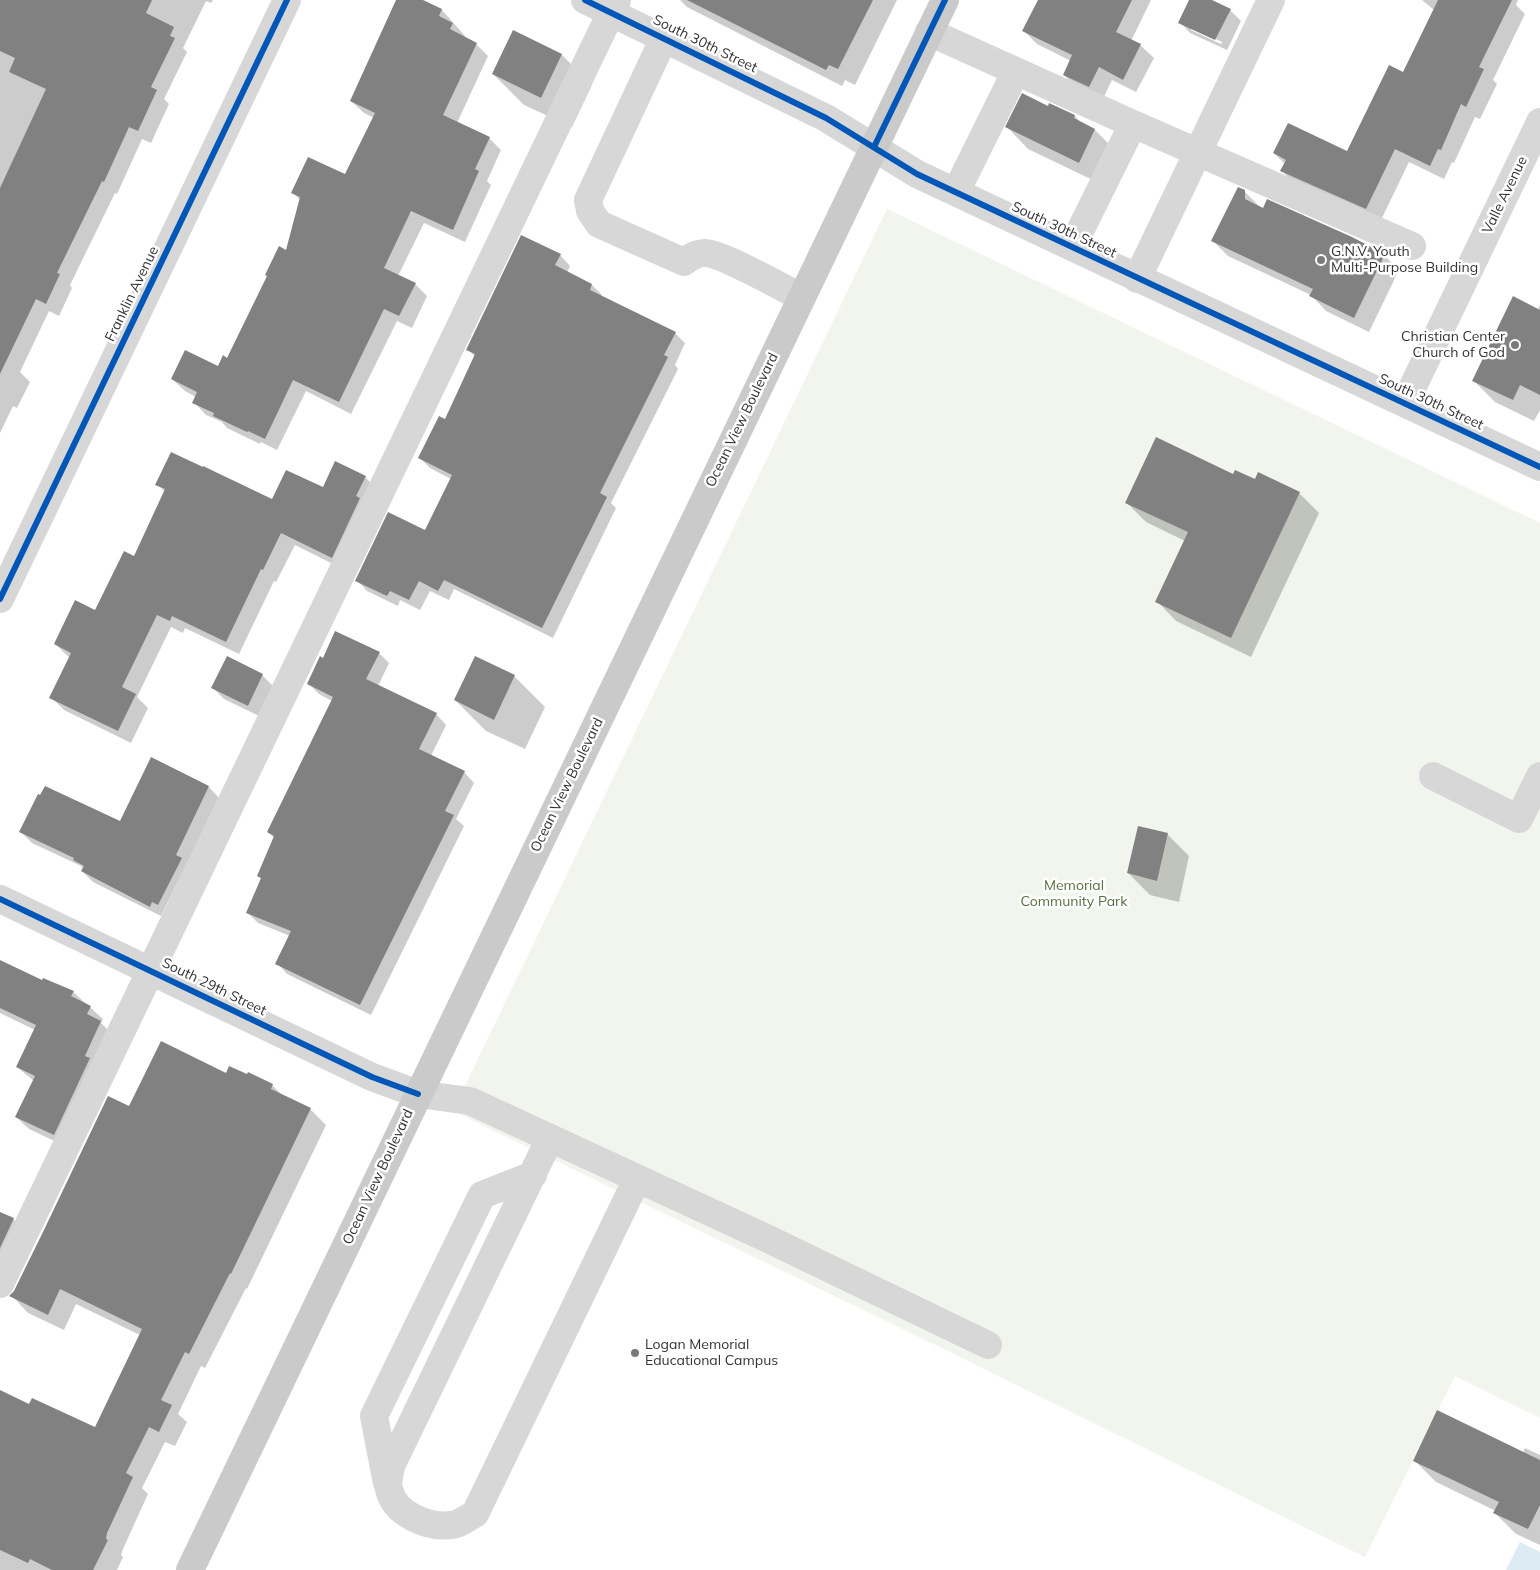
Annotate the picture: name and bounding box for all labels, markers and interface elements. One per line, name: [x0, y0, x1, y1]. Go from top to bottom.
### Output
street label: South 30th Street: [650, 12, 760, 76]
street label: Valle Avenue: [1479, 154, 1531, 236]
street label: South 30th Street: [1009, 198, 1119, 262]
street label: Franklin Avenue: [102, 244, 162, 344]
place label: G.N.V. Youth Multi-Purpose Building: [1331, 244, 1478, 276]
marker: G.N.V. Youth Multi-Purpose Building: [1315, 254, 1327, 266]
place label: Christian Center Church of God: [1401, 329, 1505, 362]
marker: Christian Center Church of God: [1509, 339, 1521, 351]
street label: Ocean View Boulevard: [702, 350, 782, 490]
street label: South 30th Street: [1376, 370, 1486, 434]
street label: Ocean View Boulevard: [527, 715, 607, 855]
park label: Memorial Community Park: [1021, 878, 1127, 910]
street label: South 29th Street: [159, 955, 269, 1019]
street label: Ocean View Boulevard: [339, 1107, 417, 1247]
place label: Logan Memorial Educational Campus: [645, 1337, 778, 1370]
marker: Logan Memorial Educational Campus: [629, 1347, 641, 1359]

